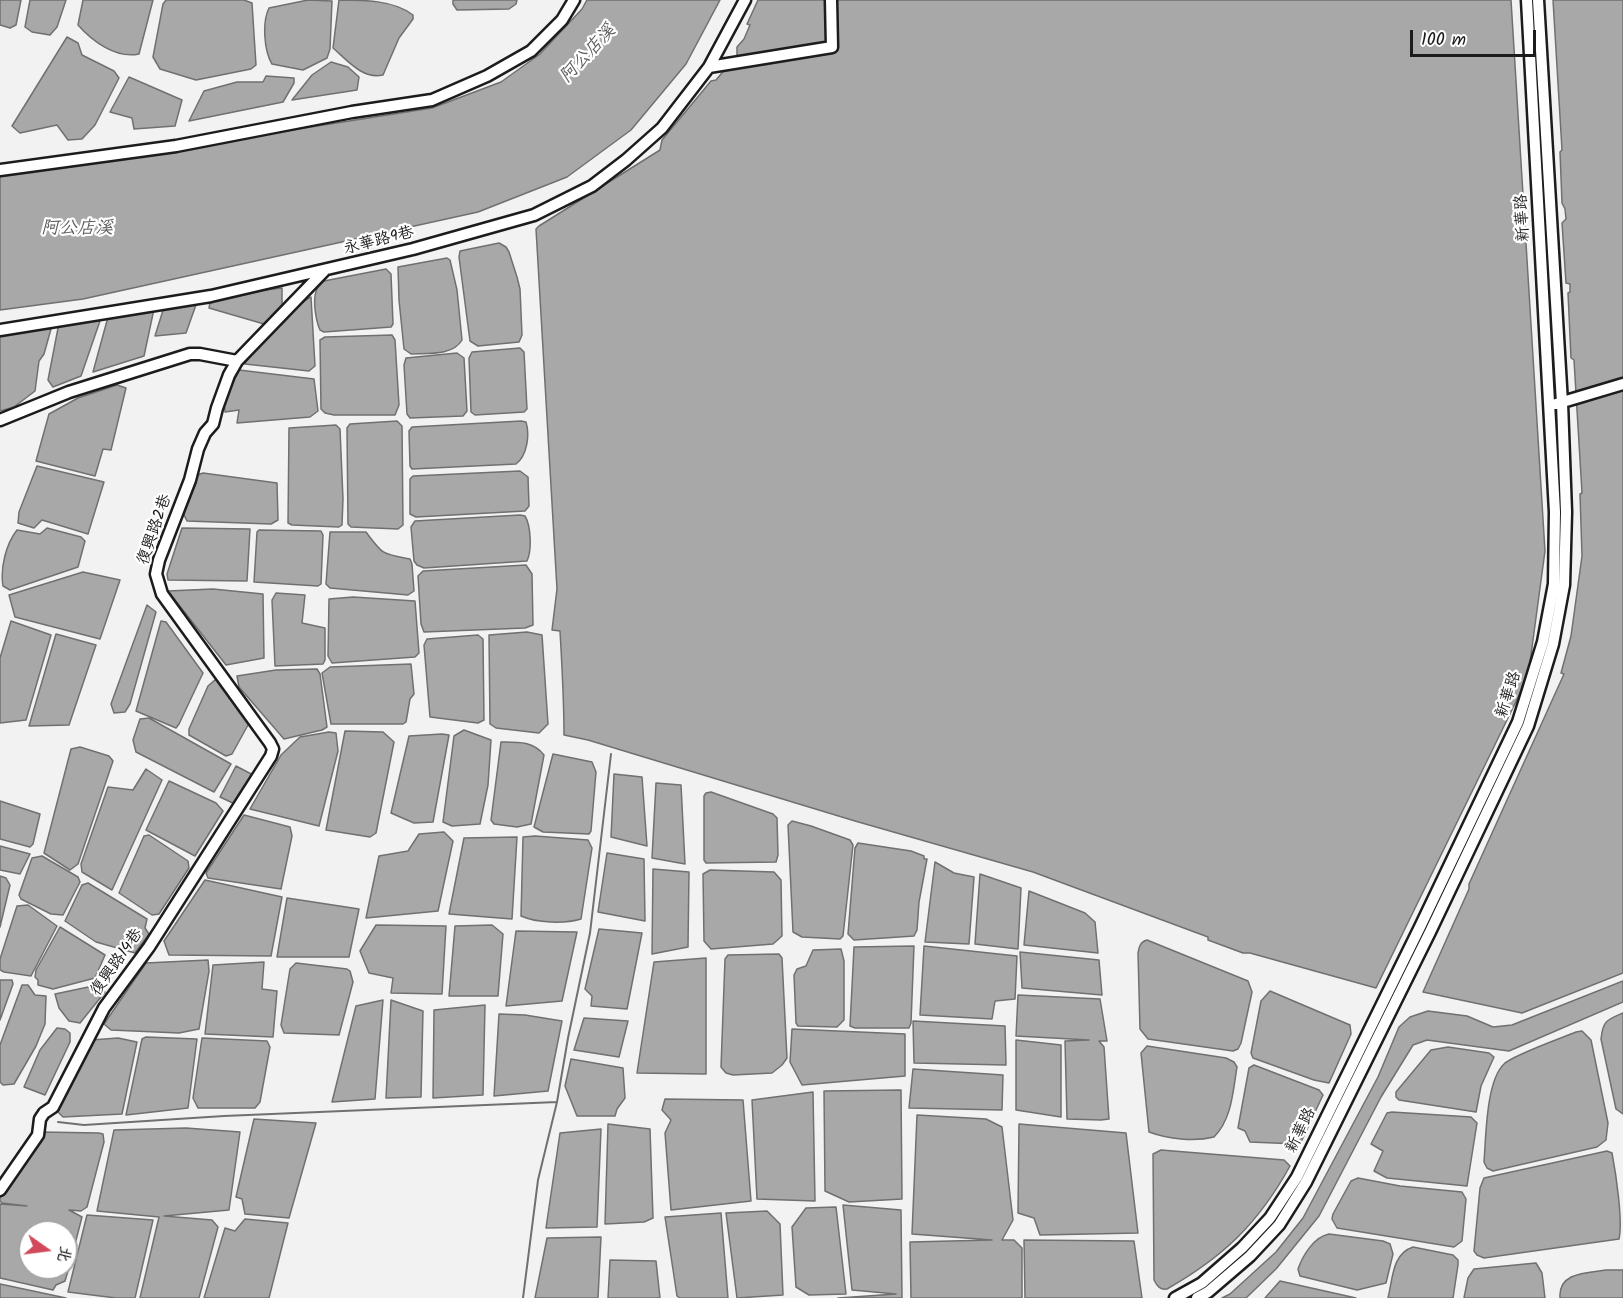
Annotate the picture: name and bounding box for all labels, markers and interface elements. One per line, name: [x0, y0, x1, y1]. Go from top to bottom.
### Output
scale bar: [1413, 18, 1539, 56]
water label: 阿公店溪: [557, 21, 621, 89]
text: 100 m: [1421, 26, 1466, 55]
street label: 新華路: [1513, 194, 1535, 242]
water label: 阿公店溪: [41, 219, 113, 241]
street label: 永華路9巷: [342, 224, 416, 260]
street label: 復興路2巷: [135, 492, 177, 568]
street label: 新華路: [1493, 669, 1527, 721]
street label: 復興路14巷: [88, 926, 148, 1000]
street label: 新華路: [1283, 1105, 1321, 1157]
north arrow: [18, 1220, 78, 1280]
text: 北: [50, 1243, 78, 1265]

